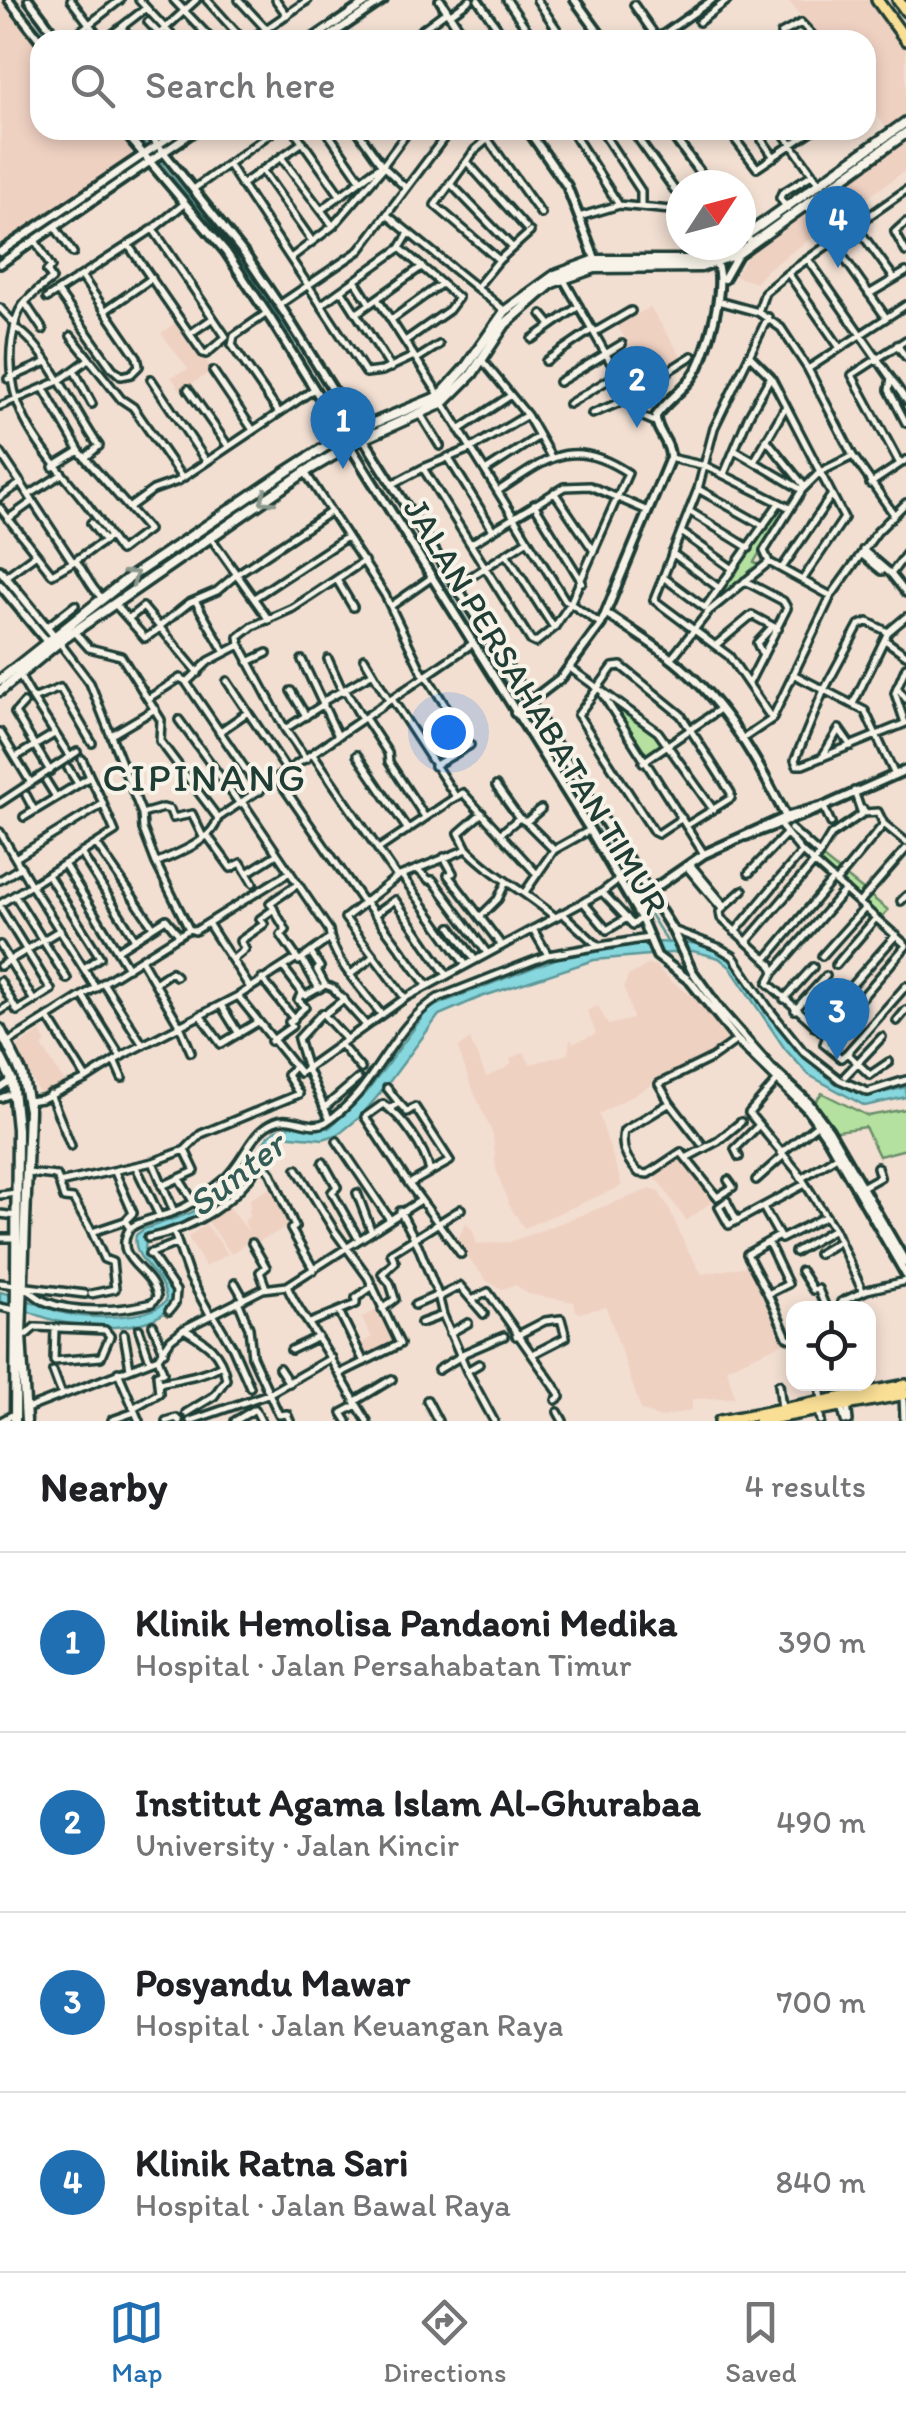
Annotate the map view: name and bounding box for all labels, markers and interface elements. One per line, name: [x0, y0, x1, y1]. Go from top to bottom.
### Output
search box: [30, 30, 876, 140]
icon: search: [65, 58, 120, 113]
text: Search here: [145, 62, 336, 108]
north arrow: [666, 170, 756, 260]
pin: 4: [806, 186, 870, 268]
pin: 2: [604, 346, 670, 428]
pin: 1: [310, 386, 376, 469]
one-way arrow: [259, 487, 277, 505]
street label: JALAN PERSAHABATAN TIMUR: [395, 490, 677, 922]
one-way arrow: [121, 570, 139, 588]
your location: [423, 707, 474, 758]
district label: CIPINANG: [102, 753, 308, 801]
pin: 3: [804, 978, 870, 1060]
water label: Sunter: [178, 1119, 297, 1226]
map controls: [786, 1301, 876, 1391]
button: locate: [786, 1301, 876, 1391]
text: Nearby: [40, 1461, 167, 1512]
text: 4 results: [745, 1467, 866, 1505]
text: Klinik Hemolisa Pandaoni Medika: [135, 1600, 677, 1646]
text: 1: [65, 1623, 80, 1661]
text: 390 m: [778, 1623, 866, 1661]
text: Hospital · Jalan Persahabatan Timur: [135, 1646, 631, 1684]
text: Institut Agama Islam Al-Ghurabaa: [135, 1780, 701, 1826]
text: 2: [64, 1803, 81, 1841]
text: 490 m: [776, 1803, 866, 1841]
text: University · Jalan Kincir: [135, 1826, 459, 1864]
text: Posyandu Mawar: [135, 1960, 410, 2006]
text: 3: [64, 1983, 81, 2021]
text: 700 m: [777, 1983, 866, 2021]
text: Hospital · Jalan Keuangan Raya: [135, 2006, 563, 2044]
text: Klinik Ratna Sari: [135, 2140, 408, 2186]
text: 4: [63, 2163, 82, 2201]
text: 840 m: [775, 2163, 866, 2201]
text: Hospital · Jalan Bawal Raya: [135, 2186, 511, 2224]
tab: Map: [109, 2295, 164, 2389]
tab: Directions: [383, 2295, 506, 2389]
tab: Saved: [725, 2295, 797, 2389]

